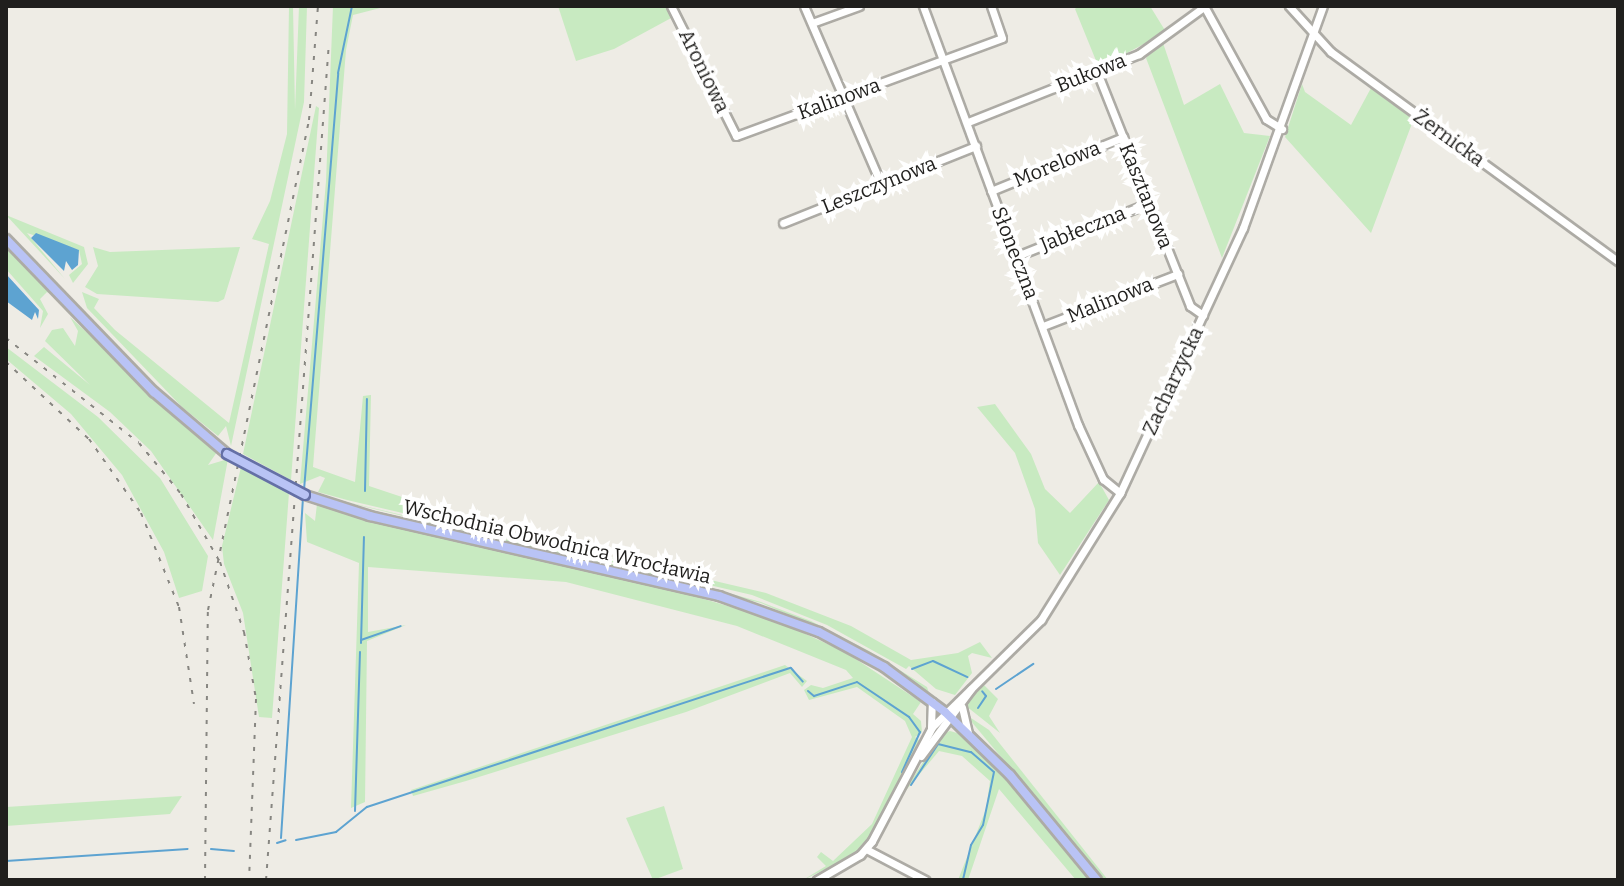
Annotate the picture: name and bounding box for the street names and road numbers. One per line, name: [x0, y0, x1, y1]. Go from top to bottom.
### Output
street label: Aroniowa: [674, 25, 734, 117]
street label: Bukowa: [1053, 48, 1129, 98]
street label: Kalinowa: [794, 73, 884, 125]
street label: Żernicka: [1409, 104, 1489, 172]
street label: Morelowa: [1010, 136, 1104, 192]
street label: Kasztanowa: [1114, 140, 1178, 252]
street label: Leszczynowa: [818, 151, 940, 219]
street label: Jabłeczna: [1037, 201, 1129, 257]
street label: Słoneczna: [986, 203, 1044, 303]
street label: Malinowa: [1064, 272, 1156, 328]
street label: Zacharzycka: [1138, 323, 1208, 439]
street label: Wschodnia Obwodnica Wrocławia: [401, 495, 713, 589]

